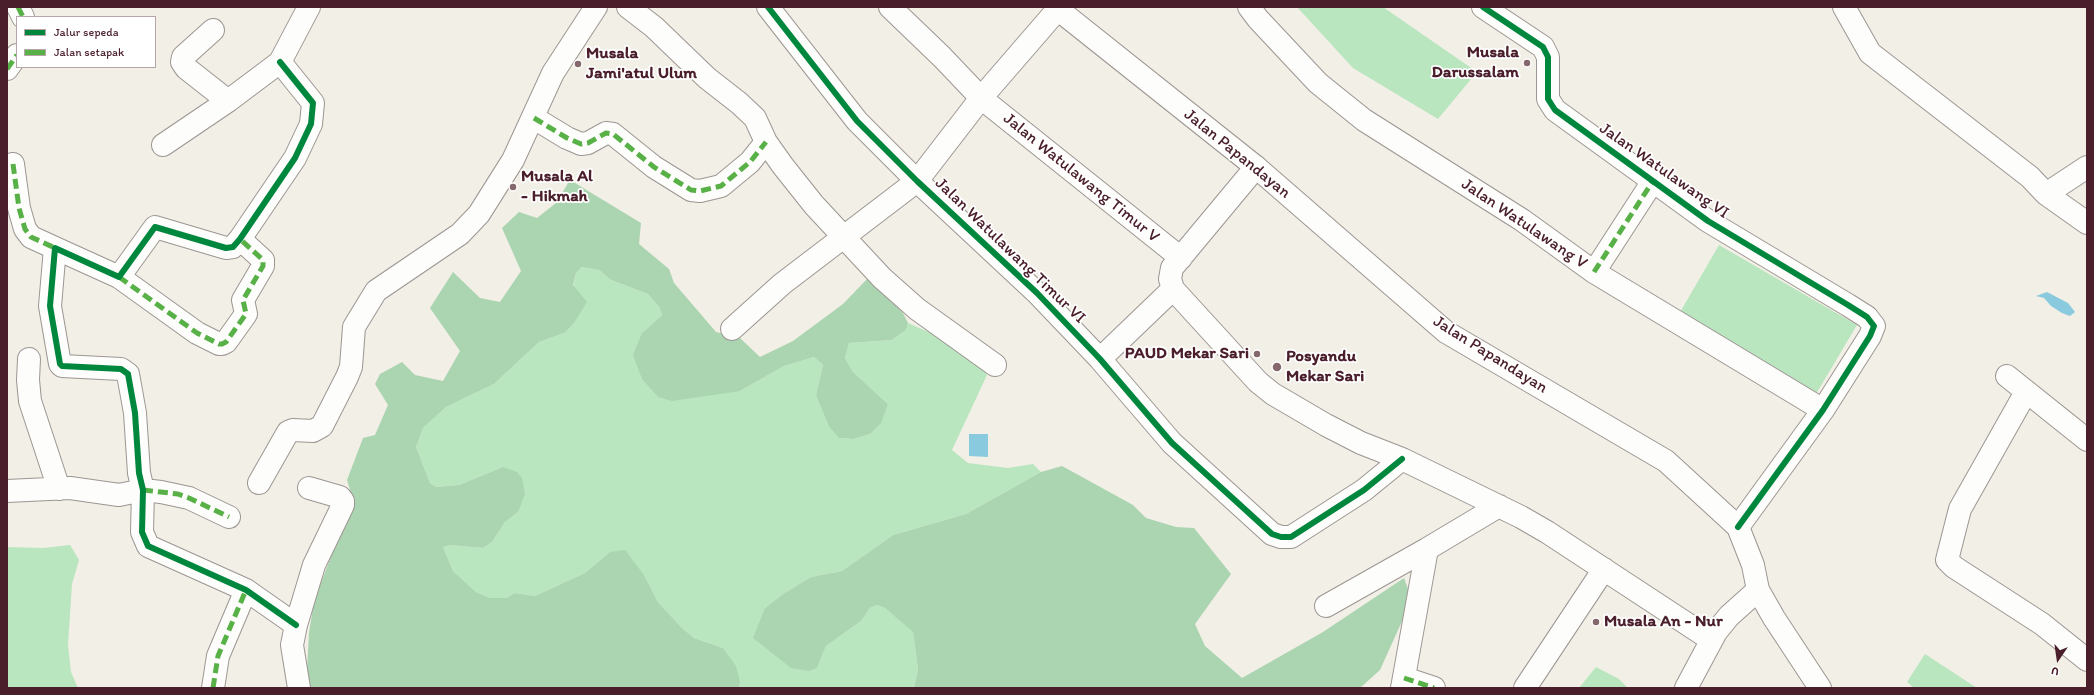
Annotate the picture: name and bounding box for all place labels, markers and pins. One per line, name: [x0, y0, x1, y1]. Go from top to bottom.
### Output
place label: Musala Darussalam: [1431, 43, 1519, 83]
place label: Musala Jami'atul Ulum: [586, 44, 697, 84]
marker: Musala Darussalam: [1522, 58, 1532, 68]
marker: Musala Jami'atul Ulum: [573, 59, 583, 69]
place label: Musala Al - Hikmah: [521, 167, 593, 207]
marker: Musala Al - Hikmah: [508, 182, 518, 192]
place label: PAUD Mekar Sari: [1125, 344, 1249, 364]
place label: Posyandu Mekar Sari: [1286, 347, 1364, 387]
marker: PAUD Mekar Sari: [1252, 349, 1262, 359]
marker: Posyandu Mekar Sari: [1271, 361, 1283, 373]
place label: Musala An - Nur: [1604, 612, 1723, 632]
marker: Musala An - Nur: [1591, 617, 1601, 627]

